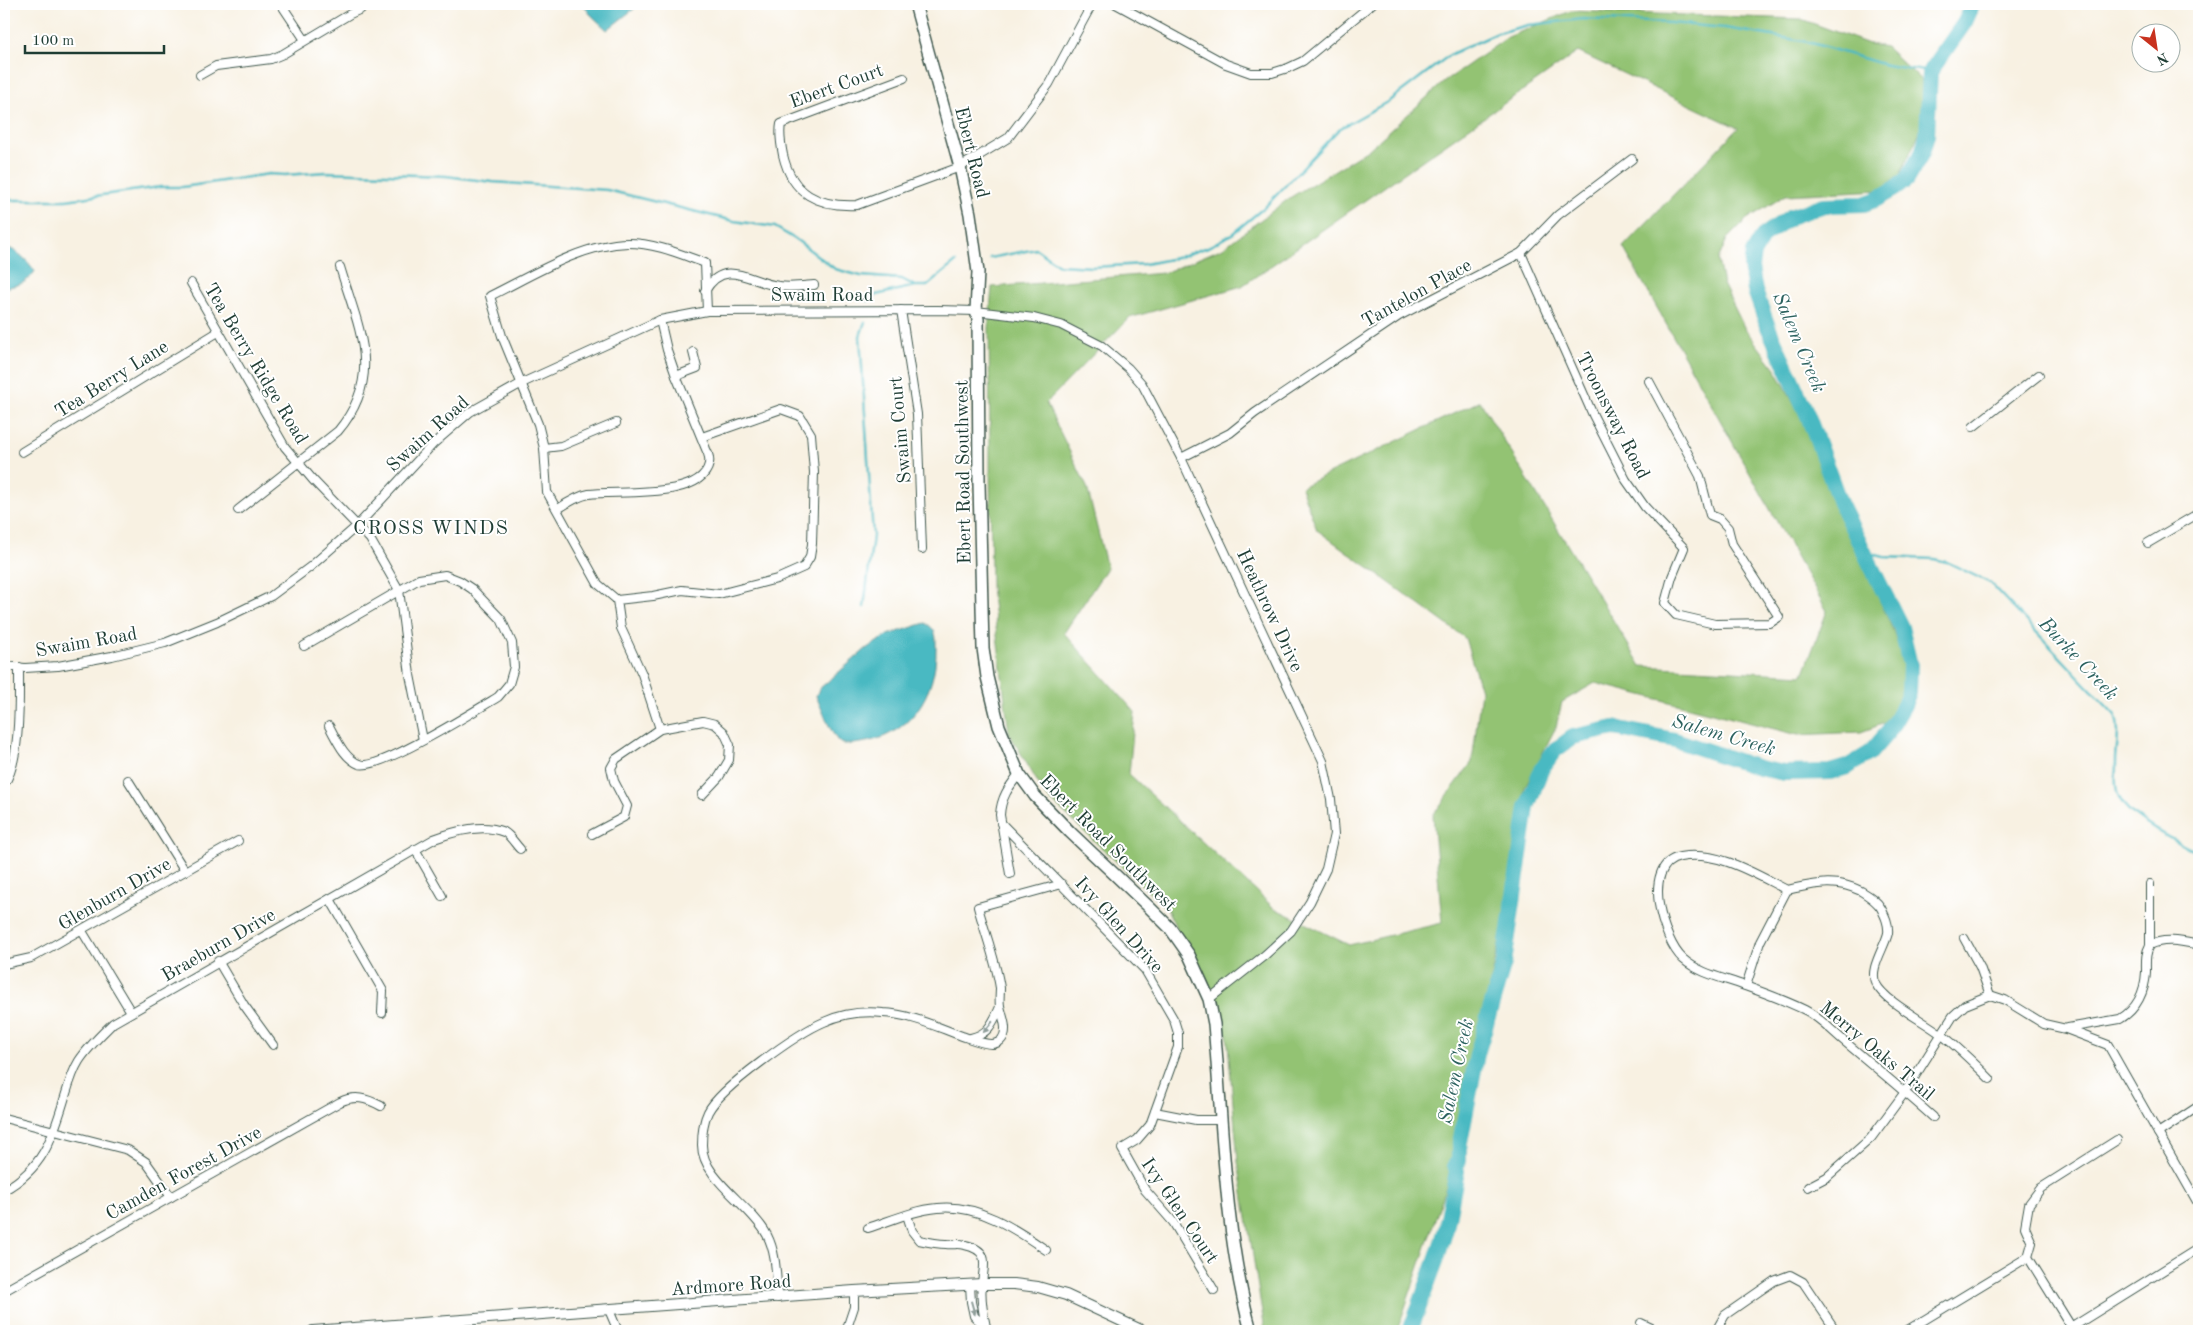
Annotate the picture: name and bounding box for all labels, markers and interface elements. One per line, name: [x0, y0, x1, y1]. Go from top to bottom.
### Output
scale bar: [25, 22, 164, 54]
north arrow: [2130, 22, 2180, 72]
text: 100 m: [32, 34, 74, 49]
text: N: [2154, 50, 2170, 67]
street label: Ebert Court: [788, 62, 886, 113]
street label: Ebert Road: [950, 105, 991, 200]
street label: Tantelon Place: [1359, 256, 1475, 332]
street label: Tea Berry Ridge Road: [199, 281, 310, 448]
street label: Swaim Road: [770, 287, 874, 306]
water label: Salem Creek: [1768, 290, 1828, 396]
street label: Tea Berry Lane: [52, 338, 172, 423]
street label: Troonsway Road: [1572, 350, 1652, 483]
street label: Swaim Court: [887, 375, 916, 484]
street label: Ebert Road Southwest: [953, 379, 976, 565]
street label: Swaim Road: [384, 393, 473, 476]
district label: CROSS WINDS: [353, 519, 509, 539]
street label: Heathrow Drive: [1232, 547, 1305, 675]
water label: Burke Creek: [2034, 613, 2121, 705]
street label: Swaim Road: [34, 625, 139, 662]
water label: Salem Creek: [1669, 712, 1778, 760]
street label: Ebert Road Southwest: [1035, 772, 1179, 916]
street label: Glenburn Drive: [56, 855, 175, 935]
street label: Ivy Glen Drive: [1070, 874, 1166, 977]
street label: Braeburn Drive: [159, 906, 279, 986]
street label: Merry Oaks Trail: [1816, 999, 1937, 1105]
water label: Salem Creek: [1436, 1017, 1478, 1126]
one-way arrow: [983, 1021, 994, 1034]
street label: Camden Forest Drive: [103, 1124, 265, 1225]
street label: Ivy Glen Court: [1137, 1155, 1221, 1268]
street label: Ardmore Road: [670, 1273, 792, 1300]
one-way arrow: [969, 1300, 977, 1316]

